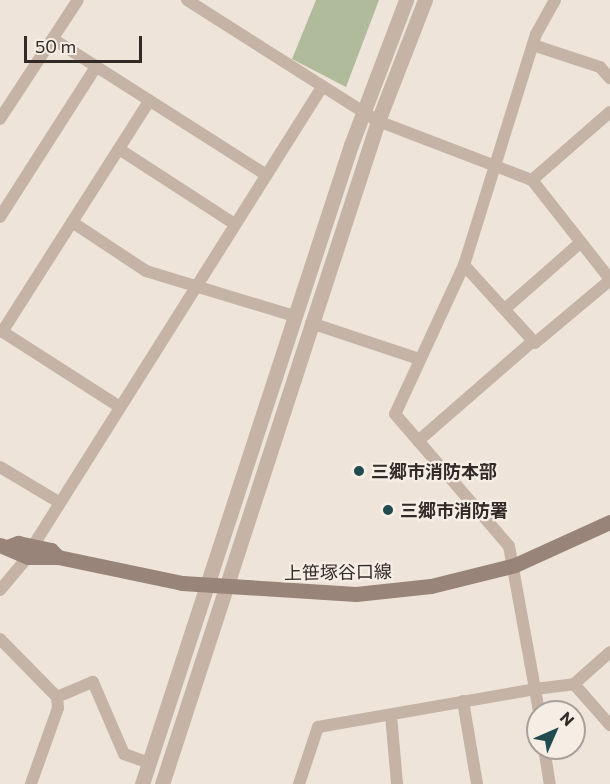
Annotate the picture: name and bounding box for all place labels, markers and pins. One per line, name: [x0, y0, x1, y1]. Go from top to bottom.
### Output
place label: 三郷市消防本部: [371, 460, 497, 482]
marker: 三郷市消防本部: [352, 464, 366, 478]
place label: 三郷市消防署: [400, 499, 508, 521]
marker: 三郷市消防署: [381, 503, 395, 517]

